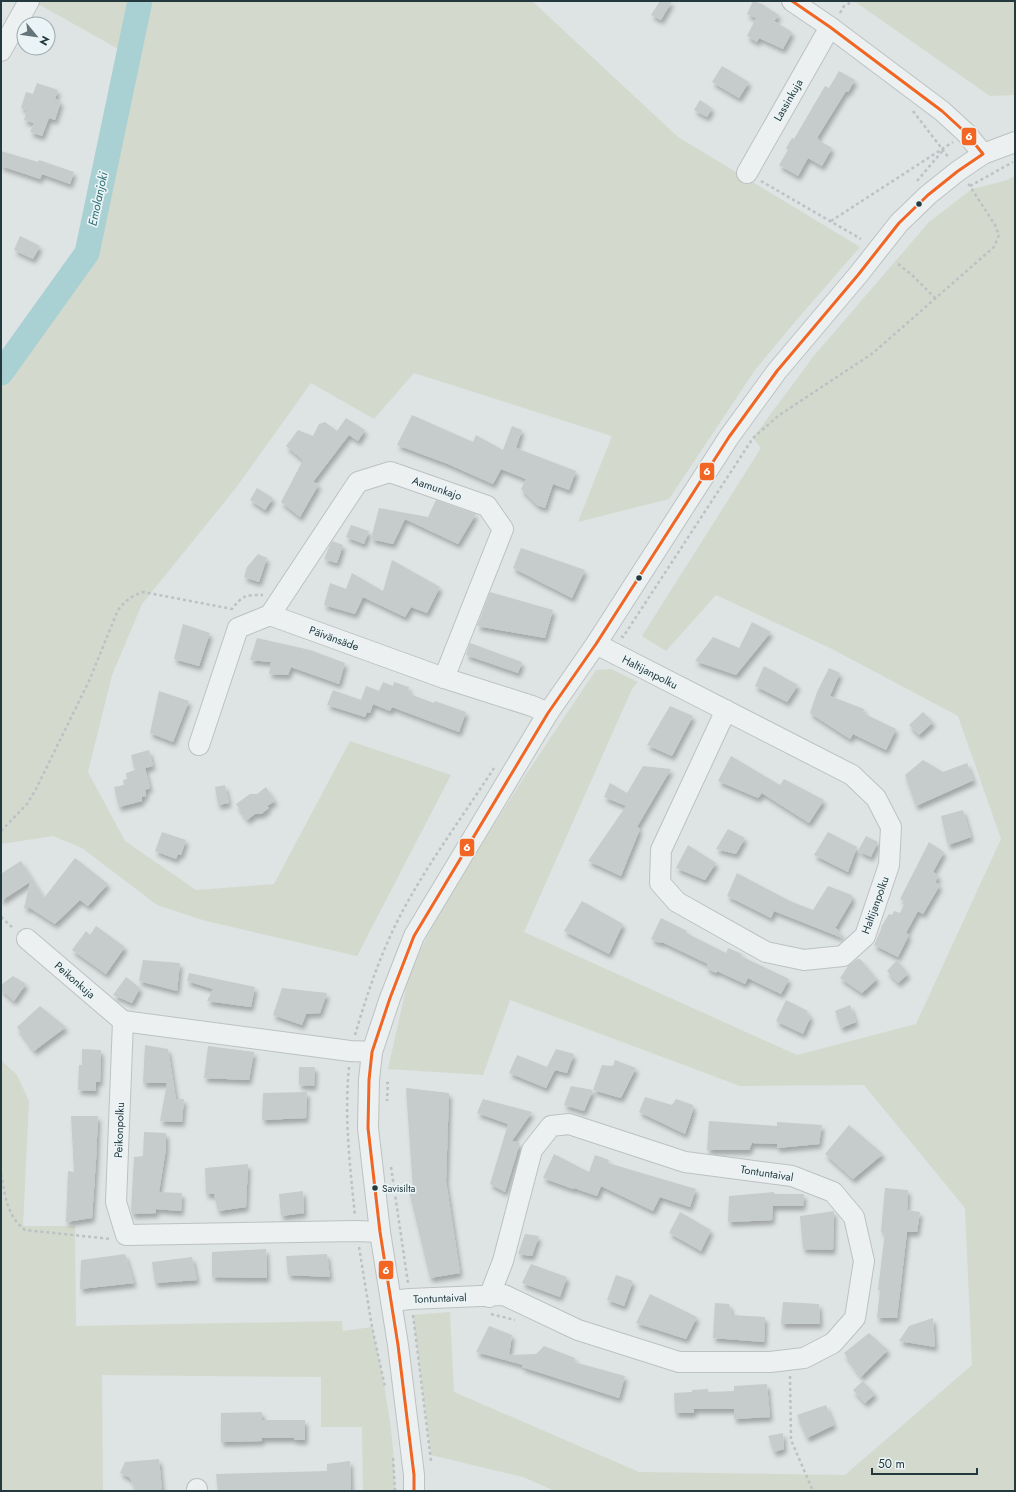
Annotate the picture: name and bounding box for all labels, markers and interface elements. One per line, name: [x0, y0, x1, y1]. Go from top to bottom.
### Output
north arrow: [16, 16, 56, 56]
text: N: [36, 33, 54, 49]
street label: Lassinkuja: [769, 76, 807, 124]
line badge: 6: [961, 127, 977, 146]
text: 6: [965, 128, 973, 144]
water label: Emolanjoki: [84, 169, 113, 228]
unlabelled marker: [914, 199, 924, 209]
line badge: 6: [699, 462, 715, 481]
text: 6: [703, 463, 711, 479]
street label: Aamunkajo: [410, 472, 464, 504]
unlabelled marker: [634, 573, 644, 583]
street label: Päivänsäde: [307, 622, 361, 655]
street label: Haltijanpolku: [619, 651, 681, 693]
line badge: 6: [459, 838, 475, 857]
text: 6: [463, 839, 471, 855]
street label: Haltijanpolku: [857, 874, 893, 936]
street label: Peikonkuja: [51, 958, 99, 1002]
street label: Peikonpolku: [110, 1102, 128, 1158]
street label: Tontuntaival: [739, 1161, 795, 1185]
place label: Savisilta: [382, 1181, 416, 1196]
marker: Savisilta: [370, 1183, 380, 1193]
line badge: 6: [378, 1260, 394, 1280]
text: 6: [382, 1262, 390, 1278]
street label: Tontuntaival: [413, 1289, 467, 1307]
scale bar: [872, 1450, 977, 1476]
text: 50 m: [878, 1455, 905, 1473]

